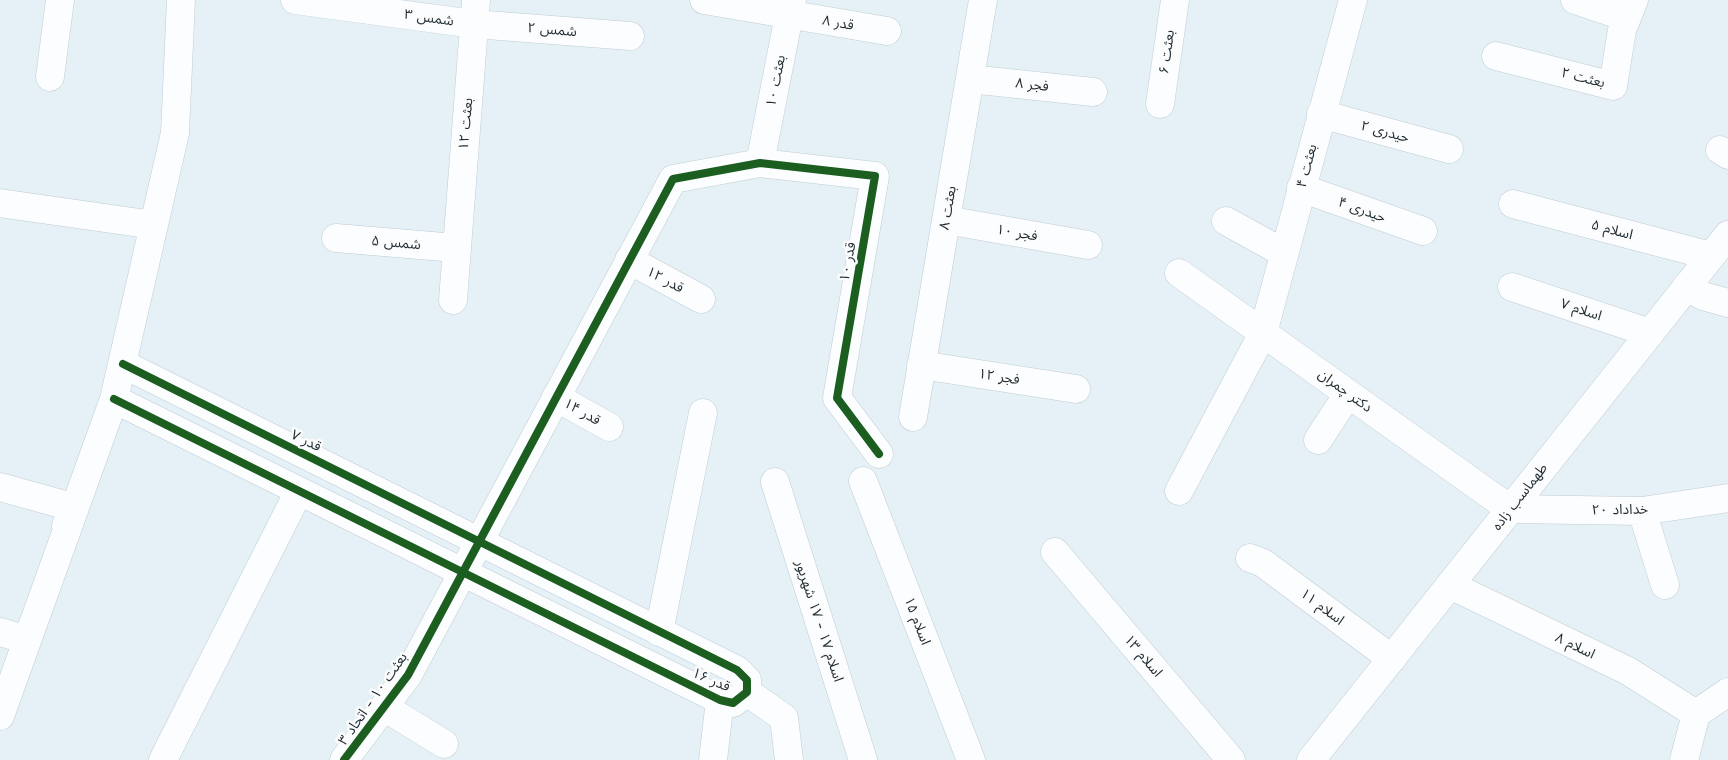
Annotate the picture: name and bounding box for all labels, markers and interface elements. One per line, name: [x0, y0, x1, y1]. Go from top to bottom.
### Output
street label: شمس ۳: [403, 6, 455, 30]
street label: قدر ۸: [821, 12, 855, 34]
street label: شمس ۲: [527, 19, 577, 41]
street label: بعثت ۶: [1156, 29, 1178, 75]
street label: بعثت ۱۰: [763, 54, 789, 108]
street label: بعثت ۲: [1559, 64, 1607, 92]
street label: فجر ۸: [1014, 75, 1050, 95]
street label: بعثت ۱۲: [455, 97, 477, 151]
street label: حیدری ۲: [1359, 117, 1411, 147]
street label: بعثت ۴: [1293, 142, 1321, 190]
street label: بعثت ۸: [936, 185, 960, 231]
street label: حیدری ۴: [1336, 194, 1388, 226]
street label: اسلام ۵: [1589, 216, 1635, 244]
street label: فجر ۱۰: [995, 221, 1039, 245]
street label: شمس ۵: [371, 232, 421, 254]
street label: قدر ۱۰: [836, 241, 860, 283]
street label: قدر ۱۲: [644, 263, 686, 297]
street label: اسلام ۷: [1558, 295, 1604, 325]
street label: فجر ۱۲: [977, 365, 1021, 389]
street label: دکتر چمران: [1315, 366, 1375, 416]
street label: قدر ۱۴: [561, 395, 603, 429]
street label: قدر ۷: [288, 427, 324, 455]
street label: طهماسب زاده: [1489, 460, 1551, 534]
street label: خداداد ۲۰: [1592, 501, 1648, 519]
street label: اسلام ۱۷ - ۱۷ شهریور: [791, 558, 847, 684]
street label: اسلام ۱۱: [1297, 585, 1347, 629]
street label: اسلام ۱۵: [900, 595, 934, 647]
street label: اسلام ۸: [1552, 629, 1598, 663]
street label: اسلام ۱۳: [1120, 631, 1166, 681]
street label: بعثت ۱۰ - اتحاد ۳: [335, 650, 411, 748]
street label: قدر ۱۶: [689, 665, 733, 695]

